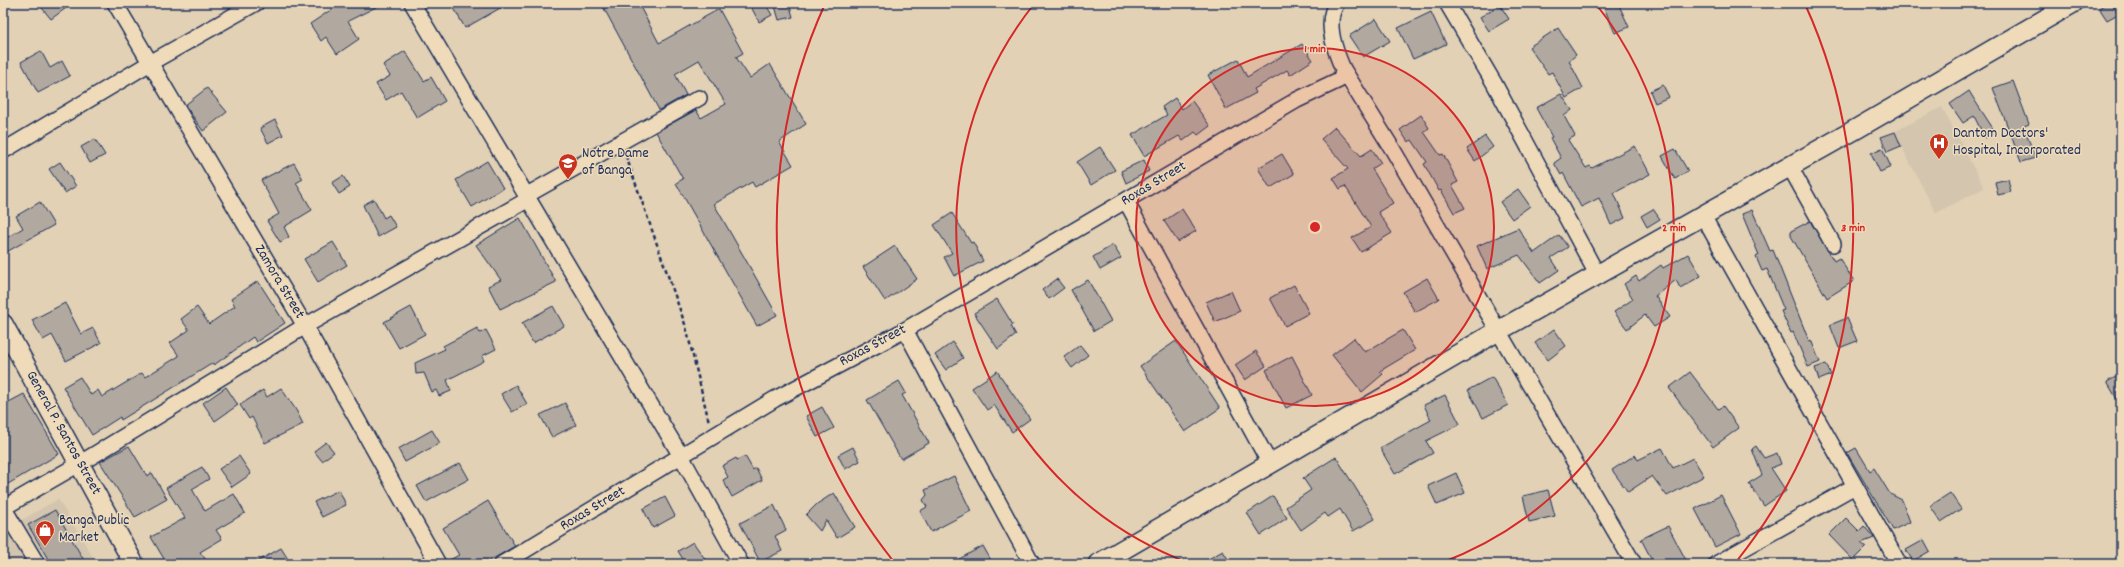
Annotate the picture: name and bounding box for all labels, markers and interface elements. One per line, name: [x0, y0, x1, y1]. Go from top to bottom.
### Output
text: 1 min: [1304, 41, 1326, 58]
place label: Dantom Doctors' Hospital, Incorporated: [1953, 123, 2081, 162]
hospital icon: Dantom Doctors' Hospital, Incorporated: [1928, 132, 1950, 160]
place label: Notre Dame of Banga: [582, 143, 649, 182]
school or university icon: Notre Dame of Banga: [557, 152, 579, 180]
street label: Roxas Street: [1117, 156, 1191, 212]
centre of rings: [1308, 220, 1322, 234]
text: 2 min: [1662, 220, 1686, 237]
text: 3 min: [1841, 220, 1865, 237]
street label: Zamora Street: [248, 241, 310, 324]
street label: Roxas Street: [836, 319, 911, 373]
street label: General P. Santos Street: [20, 367, 107, 500]
street label: Roxas Street: [556, 481, 630, 537]
place label: Banga Public Market: [59, 510, 129, 549]
shop icon: Banga Public Market: [34, 519, 56, 547]

